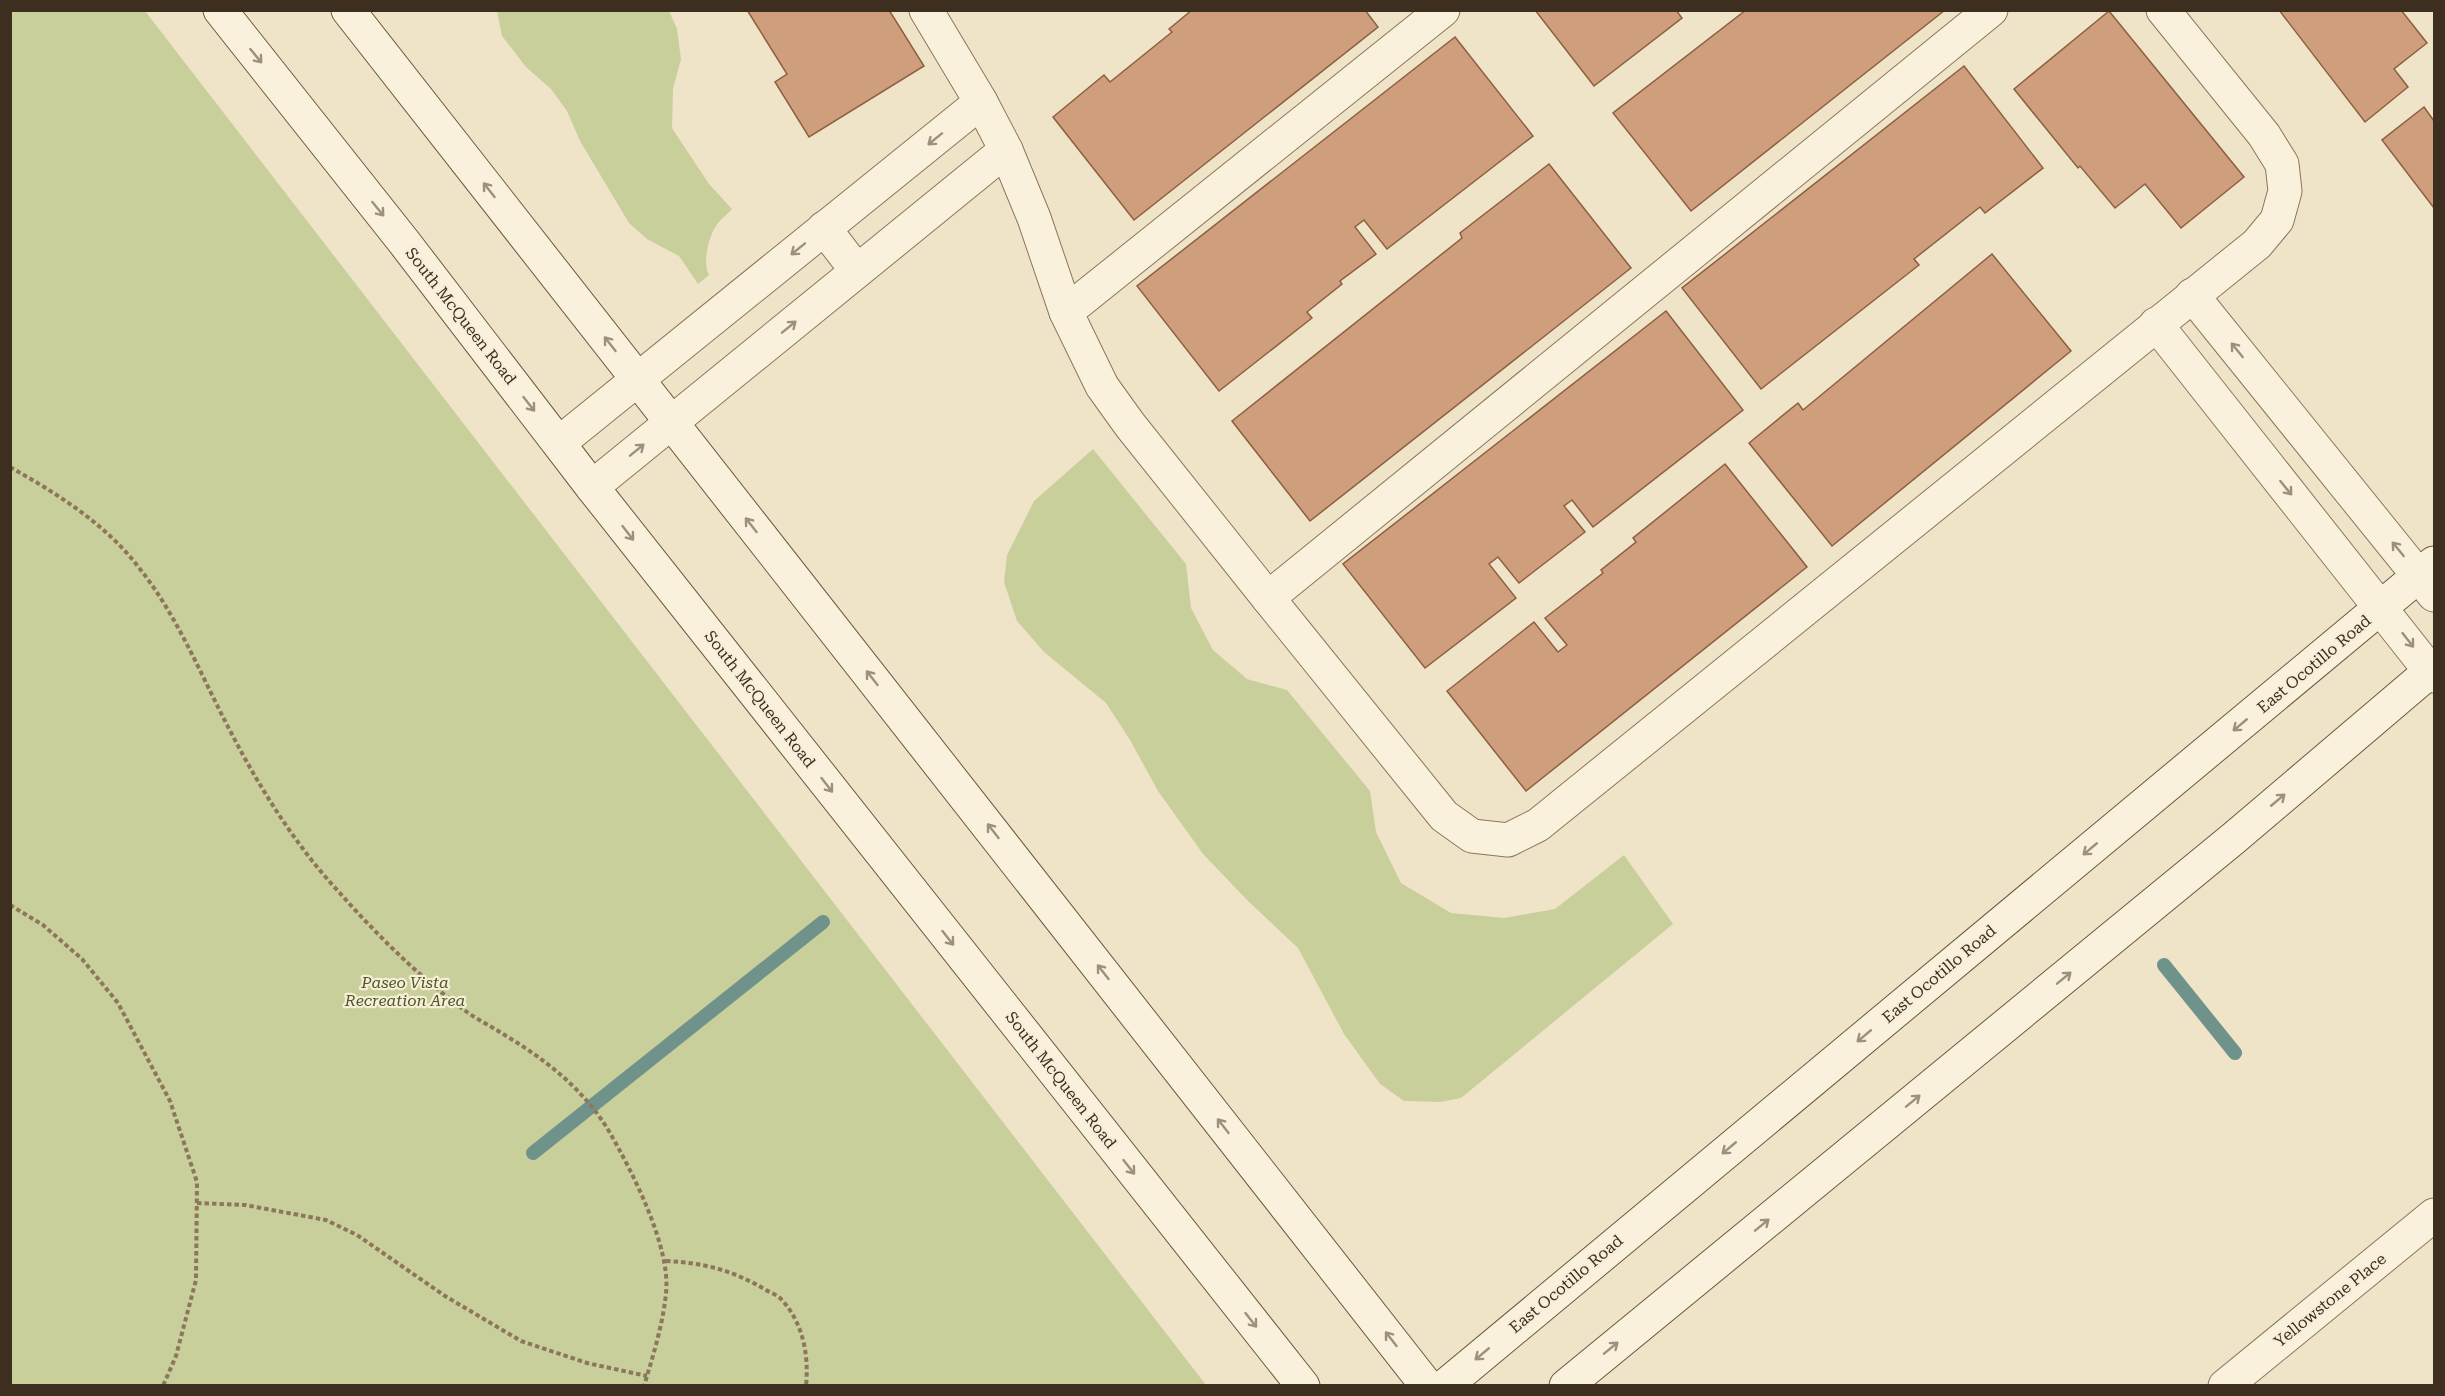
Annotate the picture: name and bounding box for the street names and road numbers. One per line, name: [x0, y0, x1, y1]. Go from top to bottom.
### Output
street label: South McQueen Road: [402, 244, 520, 388]
street label: East Ocotillo Road: [2253, 611, 2375, 717]
street label: South McQueen Road: [701, 627, 819, 771]
street label: East Ocotillo Road: [1878, 921, 2000, 1027]
street label: South McQueen Road: [1002, 1008, 1120, 1152]
street label: East Ocotillo Road: [1505, 1231, 1627, 1337]
street label: Yellowstone Place: [2270, 1249, 2390, 1351]

